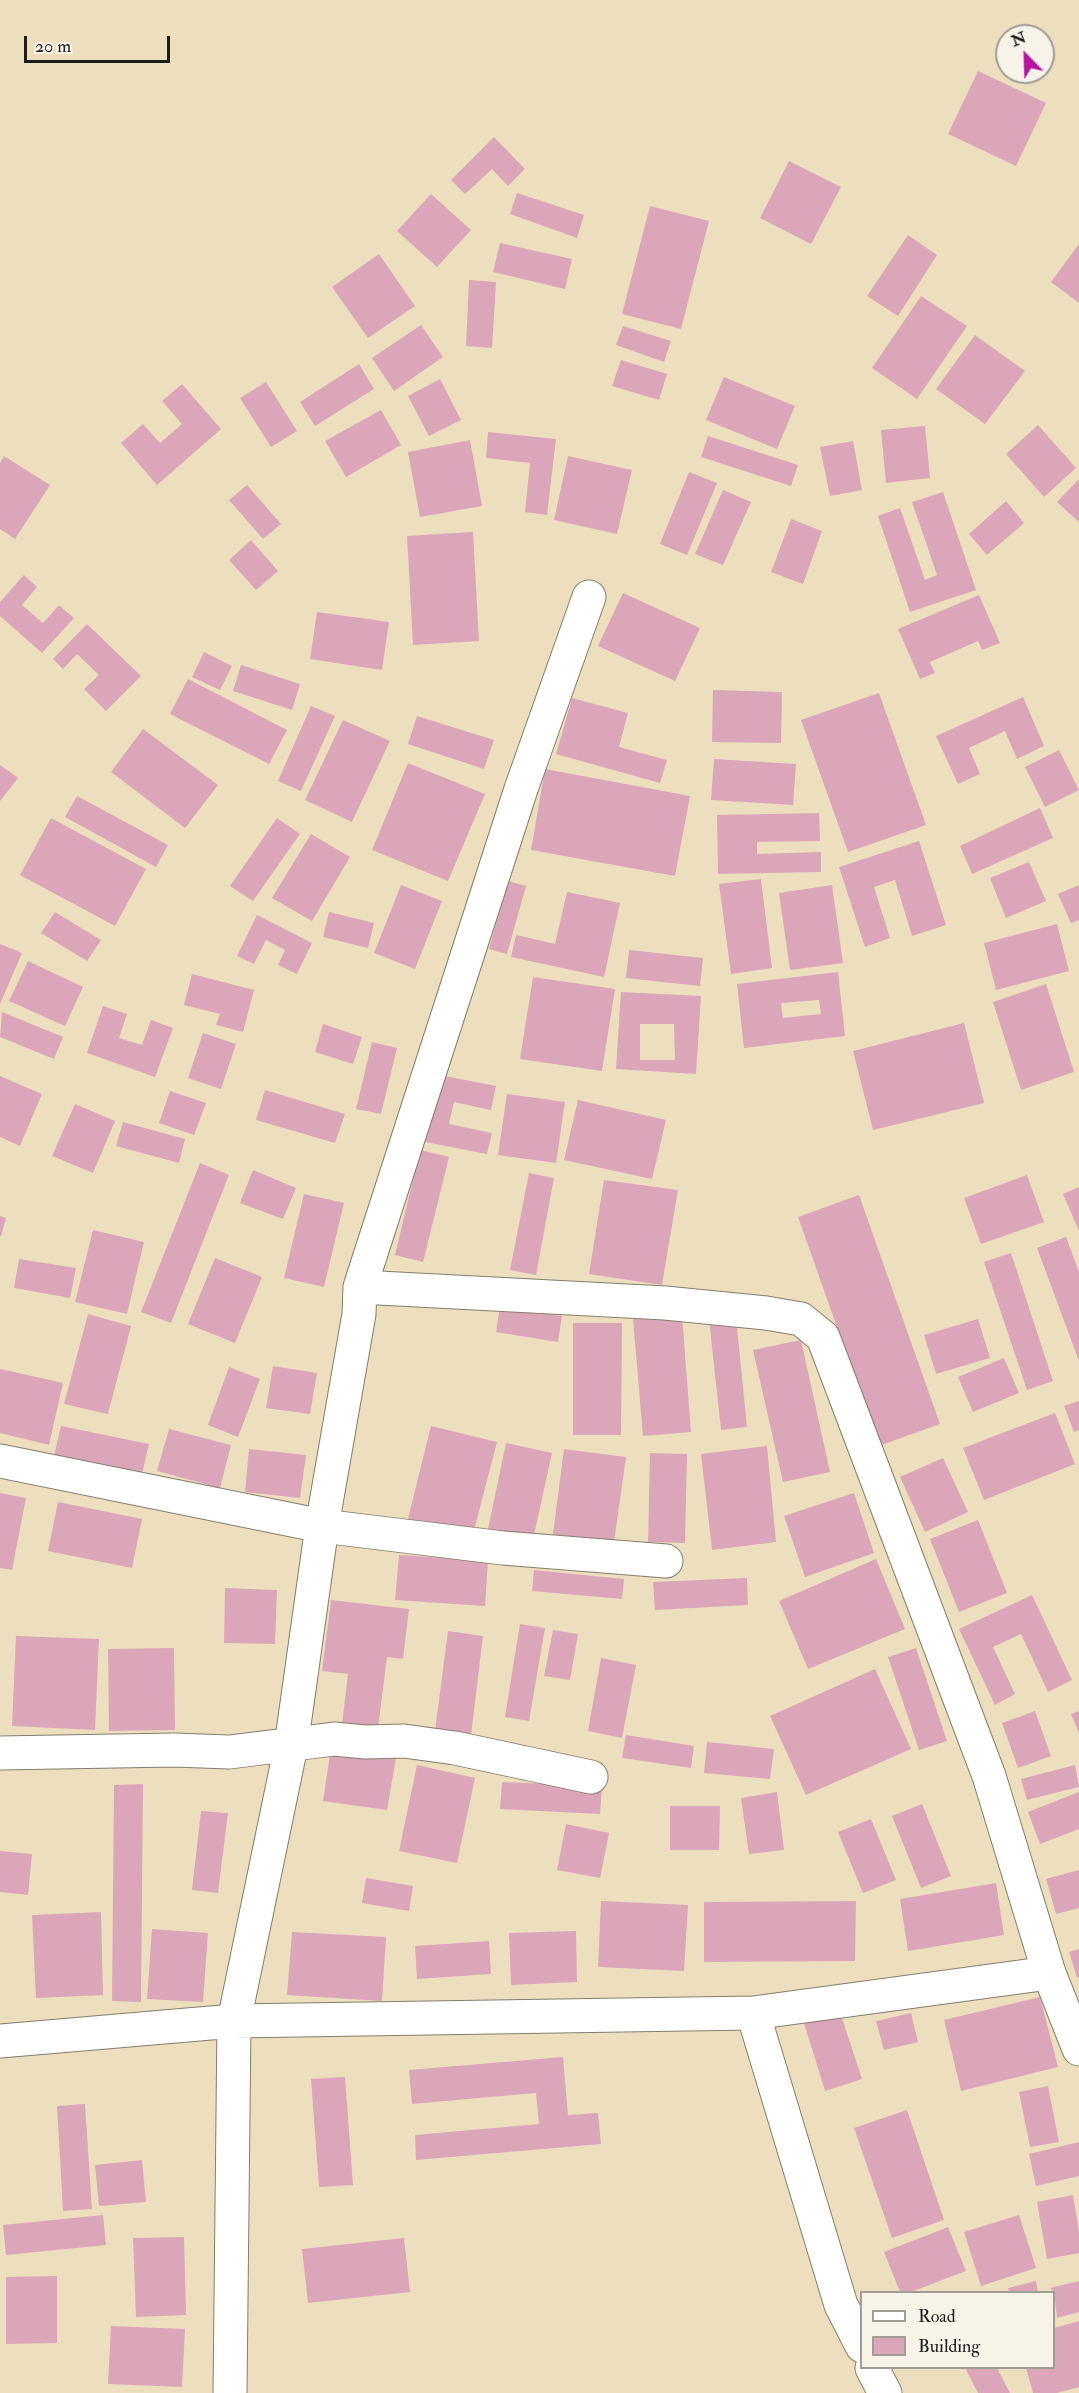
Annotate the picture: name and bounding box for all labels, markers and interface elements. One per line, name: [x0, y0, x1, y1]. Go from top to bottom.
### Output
scale bar: [27, 24, 172, 62]
north arrow: [995, 24, 1055, 84]
text: N: [1008, 27, 1029, 51]
text: 20 m: [35, 35, 71, 58]
legend: [860, 2291, 1055, 2369]
text: Road: [918, 2305, 956, 2328]
text: Building: [918, 2335, 980, 2358]

